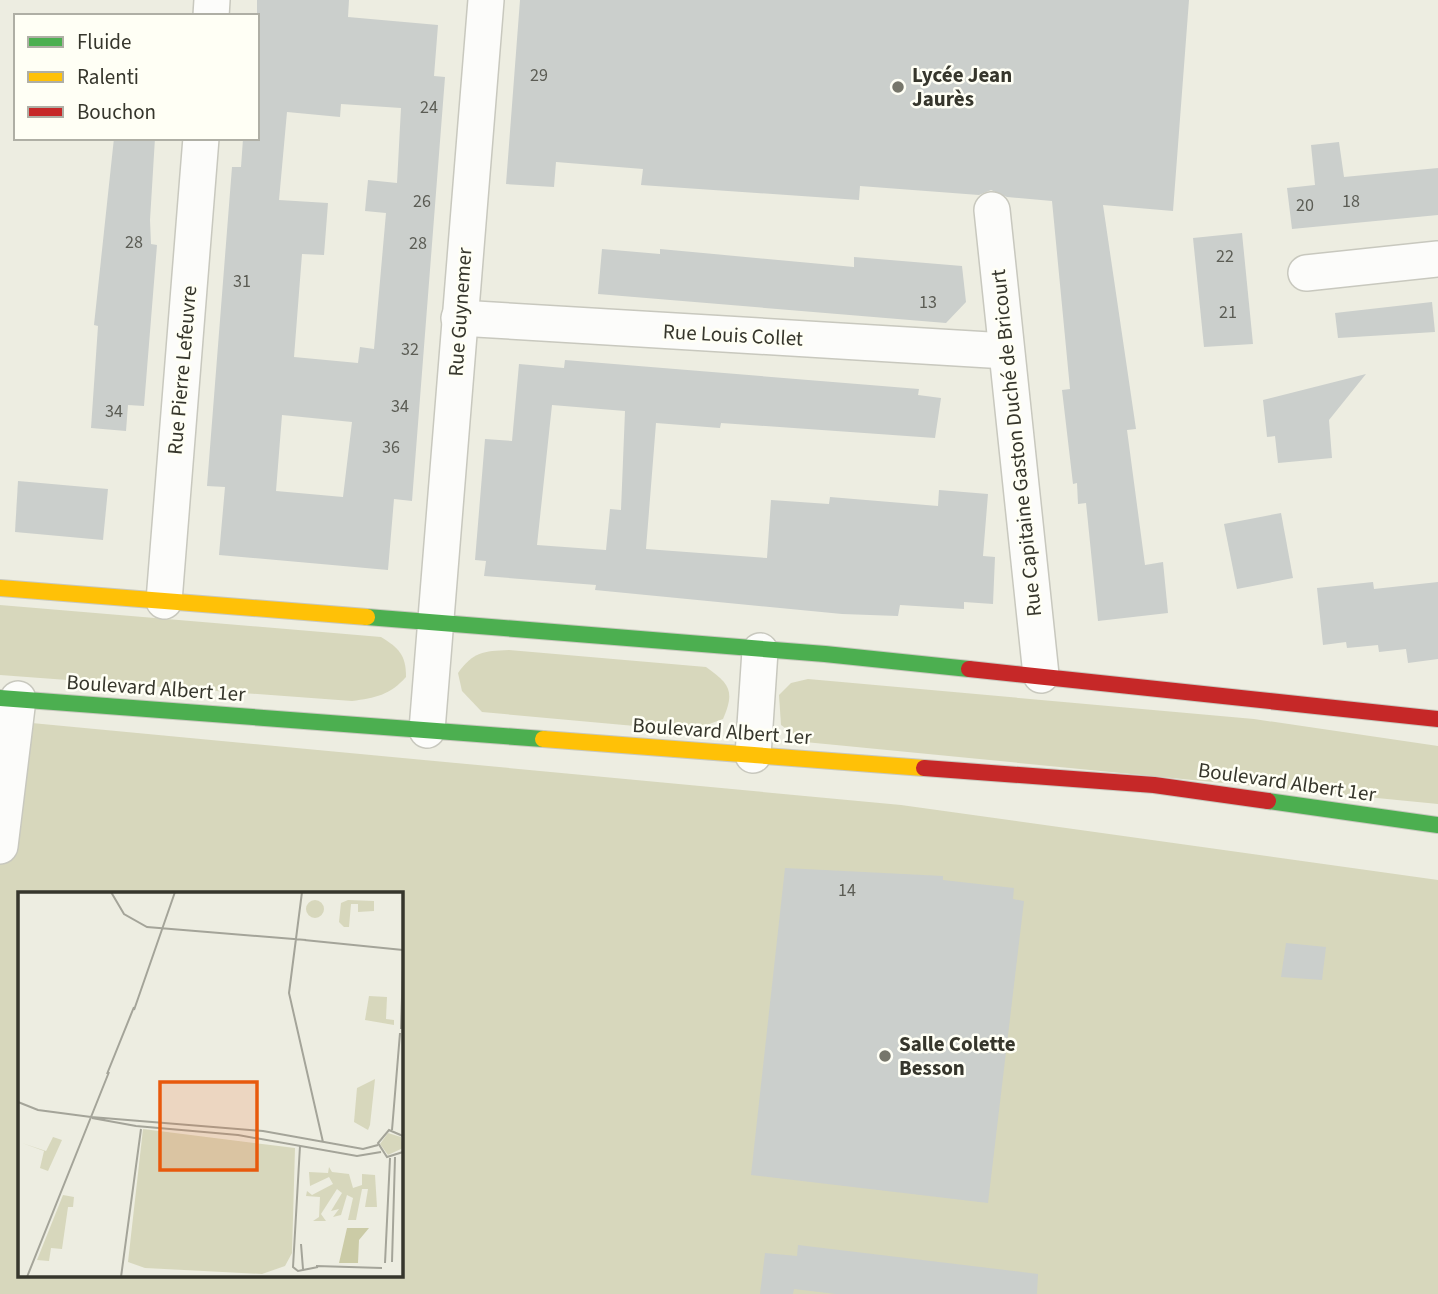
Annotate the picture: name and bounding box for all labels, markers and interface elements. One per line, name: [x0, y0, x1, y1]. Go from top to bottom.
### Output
legend: [14, 14, 259, 140]
text: Fluide: [77, 27, 131, 57]
place label: Lycée Jean Jaurès: [912, 60, 1012, 114]
text: Ralenti: [77, 62, 139, 92]
house number: 29: [530, 63, 548, 88]
marker: Lycée Jean Jaurès: [890, 79, 906, 95]
house number: 24: [420, 95, 438, 120]
text: Bouchon: [77, 97, 156, 127]
house number: 26: [413, 189, 431, 214]
house number: 18: [1342, 189, 1360, 214]
house number: 20: [1296, 193, 1314, 218]
house number: 28: [125, 230, 143, 255]
house number: 28: [409, 231, 427, 256]
house number: 22: [1216, 244, 1234, 269]
street label: Rue Guynemer: [441, 246, 480, 377]
street label: Rue Capitaine Gaston Duché de Bricourt: [983, 268, 1049, 618]
house number: 31: [233, 269, 251, 294]
street label: Rue Pierre Lefeuvre: [160, 284, 204, 456]
house number: 13: [919, 290, 937, 315]
house number: 21: [1219, 300, 1237, 325]
street label: Rue Louis Collet: [662, 316, 804, 354]
house number: 32: [401, 337, 419, 362]
house number: 34: [391, 394, 409, 419]
house number: 34: [105, 399, 123, 424]
house number: 36: [382, 435, 400, 460]
street label: Boulevard Albert 1er: [65, 667, 247, 709]
street label: Boulevard Albert 1er: [631, 710, 813, 752]
street label: Boulevard Albert 1er: [1196, 755, 1379, 809]
house number: 14: [838, 878, 856, 903]
inset map: [18, 892, 402, 1276]
place label: Salle Colette Besson: [899, 1029, 1016, 1083]
marker: Salle Colette Besson: [877, 1048, 893, 1064]

